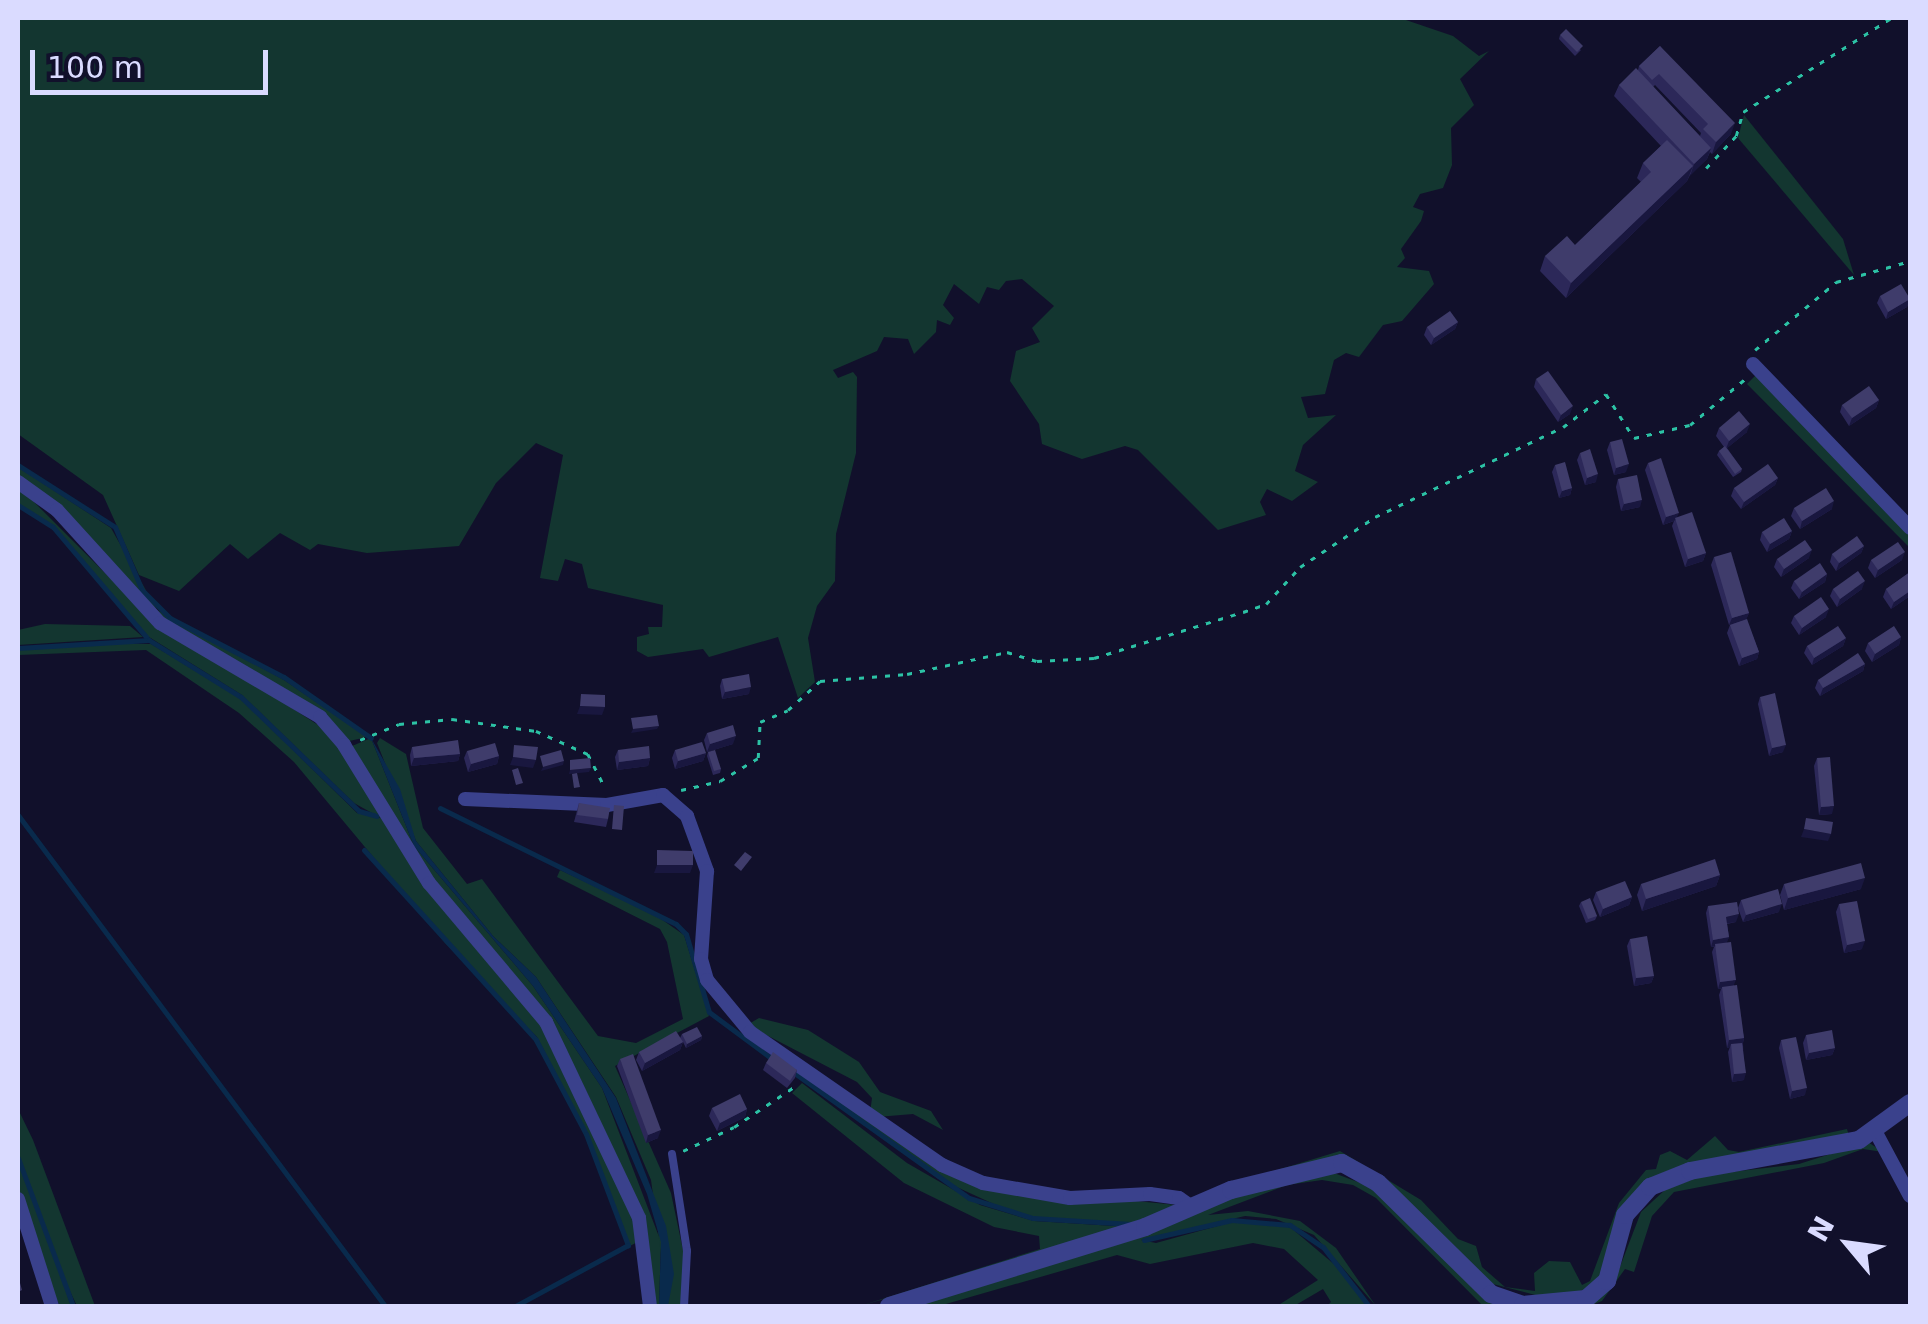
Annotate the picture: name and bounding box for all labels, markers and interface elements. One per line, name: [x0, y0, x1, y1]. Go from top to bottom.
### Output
scale bar: [35, 30, 272, 92]
text: 100 m: [47, 50, 143, 85]
north arrow: [1798, 1194, 1898, 1294]
text: N: [1801, 1211, 1841, 1247]

